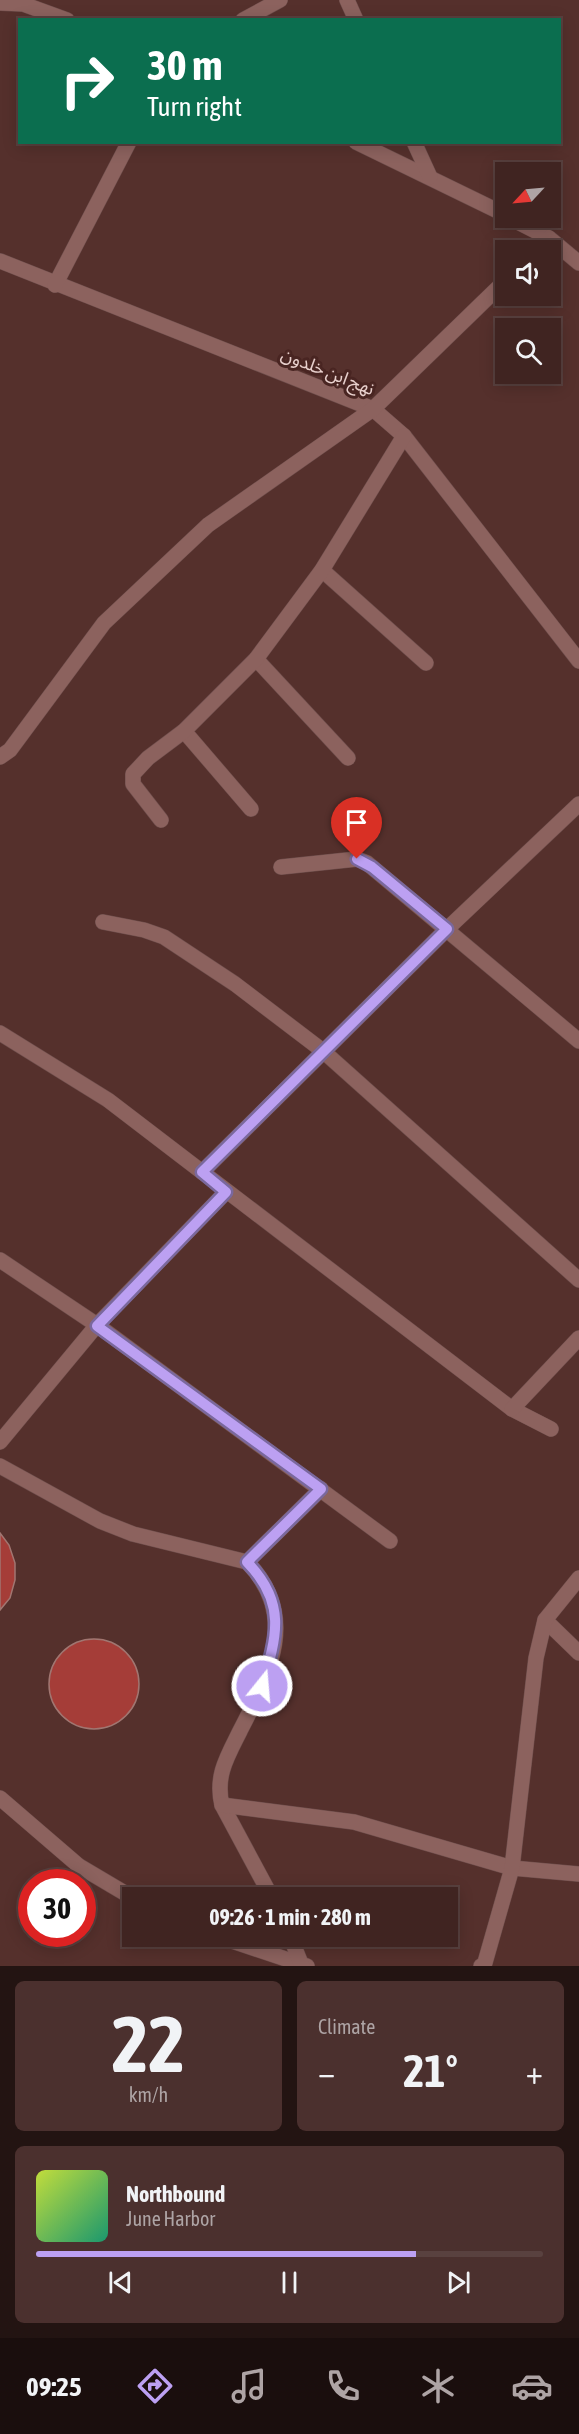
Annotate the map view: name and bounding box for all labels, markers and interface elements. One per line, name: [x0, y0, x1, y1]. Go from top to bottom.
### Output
text: 30 m: [147, 41, 222, 89]
icon: right: [48, 42, 126, 120]
text: Turn right: [147, 91, 242, 122]
north arrow: [495, 162, 561, 228]
map controls: [495, 162, 561, 384]
button: sound: [495, 240, 561, 306]
button: search: [495, 318, 561, 384]
street label: نهج ابن خلدون: [277, 343, 378, 402]
pin: [331, 797, 382, 859]
icon: arrive: [340, 806, 373, 839]
position arrow: [230, 1654, 294, 1718]
speed limit sign: 30: [18, 1869, 96, 1947]
text: 09:26 · 1 min · 280 m: [209, 1904, 371, 1930]
text: 22: [112, 1999, 185, 2089]
text: Climate: [318, 2015, 375, 2038]
text: 21°: [403, 2045, 458, 2097]
text: −: [318, 2053, 335, 2091]
text: +: [526, 2053, 543, 2091]
text: km/h: [129, 2083, 168, 2106]
text: Northbound: [126, 2181, 225, 2207]
text: June Harbor: [126, 2207, 215, 2230]
icon: previous: [104, 2266, 137, 2299]
icon: pause: [273, 2266, 306, 2299]
icon: next: [442, 2266, 475, 2299]
icon: directions: [134, 2365, 176, 2407]
icon: music: [228, 2365, 270, 2407]
icon: phone: [322, 2365, 364, 2407]
icon: climate: [417, 2365, 459, 2407]
icon: car: [511, 2365, 553, 2407]
text: 09:25: [26, 2371, 82, 2402]

